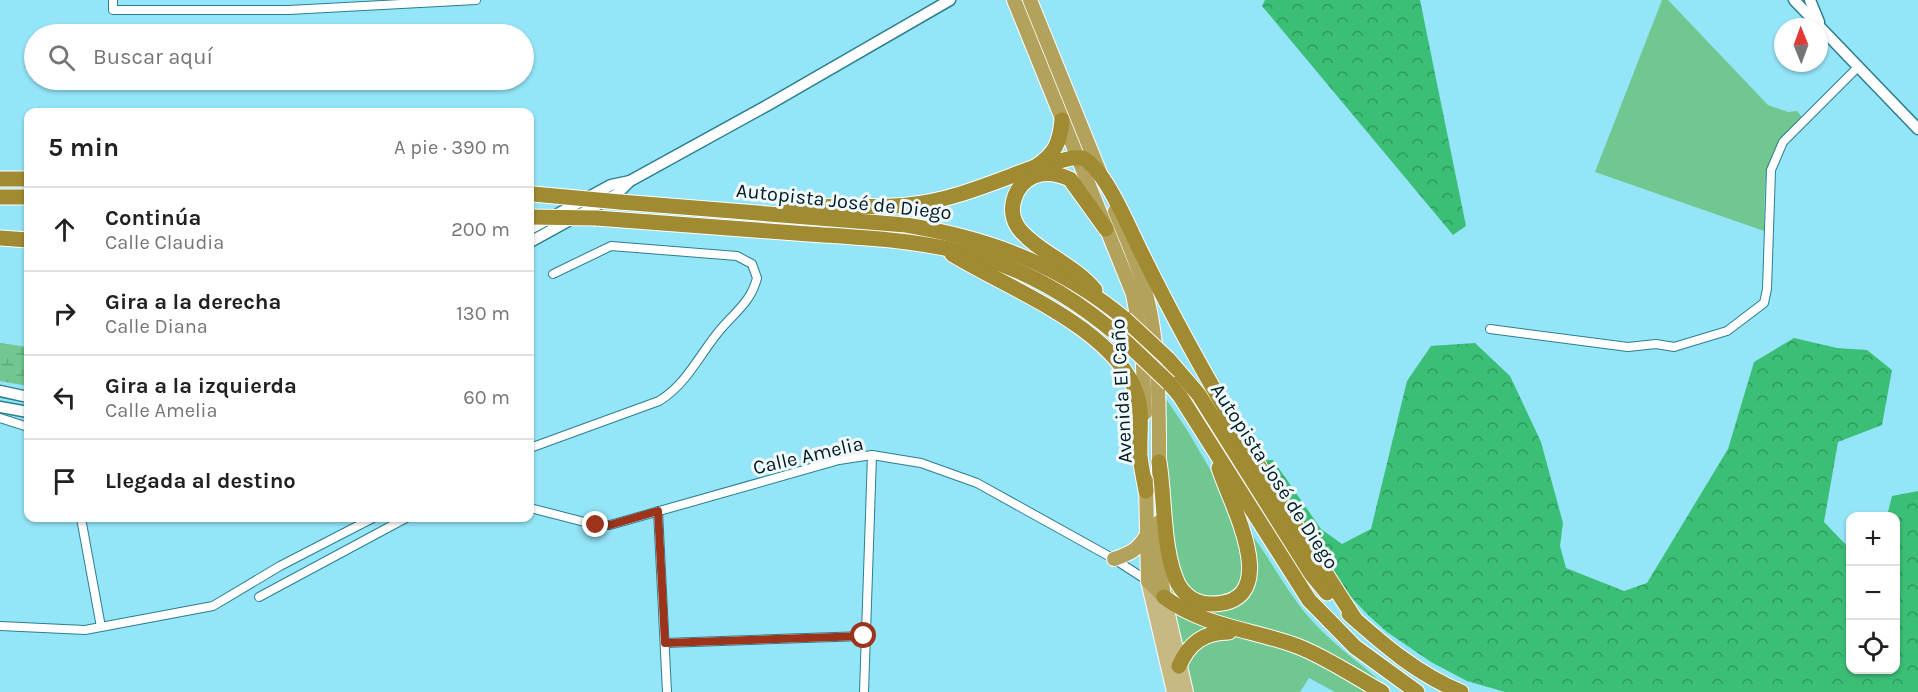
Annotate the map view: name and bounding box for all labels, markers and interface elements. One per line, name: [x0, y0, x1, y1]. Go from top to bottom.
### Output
north arrow: [1774, 18, 1828, 72]
search box: [24, 24, 534, 90]
icon: search: [45, 41, 78, 74]
text: Buscar aquí: [93, 44, 213, 70]
text: 5 min: [48, 132, 119, 163]
text: A pie · 390 m: [394, 136, 510, 159]
street label: Autopista José de Diego: [735, 179, 953, 224]
text: Continúa: [105, 205, 201, 231]
icon: ahead: [48, 213, 81, 246]
text: 200 m: [451, 218, 510, 241]
text: Calle Claudia: [105, 231, 224, 254]
text: Gira a la derecha: [105, 289, 281, 315]
icon: right: [48, 297, 81, 330]
text: 130 m: [456, 302, 510, 325]
text: Calle Diana: [105, 315, 208, 338]
street label: Avenida El Caño: [1106, 318, 1137, 464]
text: Gira a la izquierda: [105, 373, 297, 399]
street label: Autopista José de Diego: [1206, 379, 1343, 573]
icon: left: [48, 381, 81, 414]
text: 60 m: [463, 386, 510, 409]
text: Calle Amelia: [105, 399, 218, 422]
street label: Calle Amelia: [751, 432, 866, 479]
icon: arrive: [48, 465, 81, 498]
text: Llegada al destino: [105, 468, 296, 494]
route end: [582, 511, 608, 537]
map controls: [1846, 512, 1900, 674]
button: +: [1846, 512, 1900, 566]
button: −: [1846, 566, 1900, 620]
button: locate: [1846, 620, 1900, 674]
route start: [850, 622, 876, 648]

